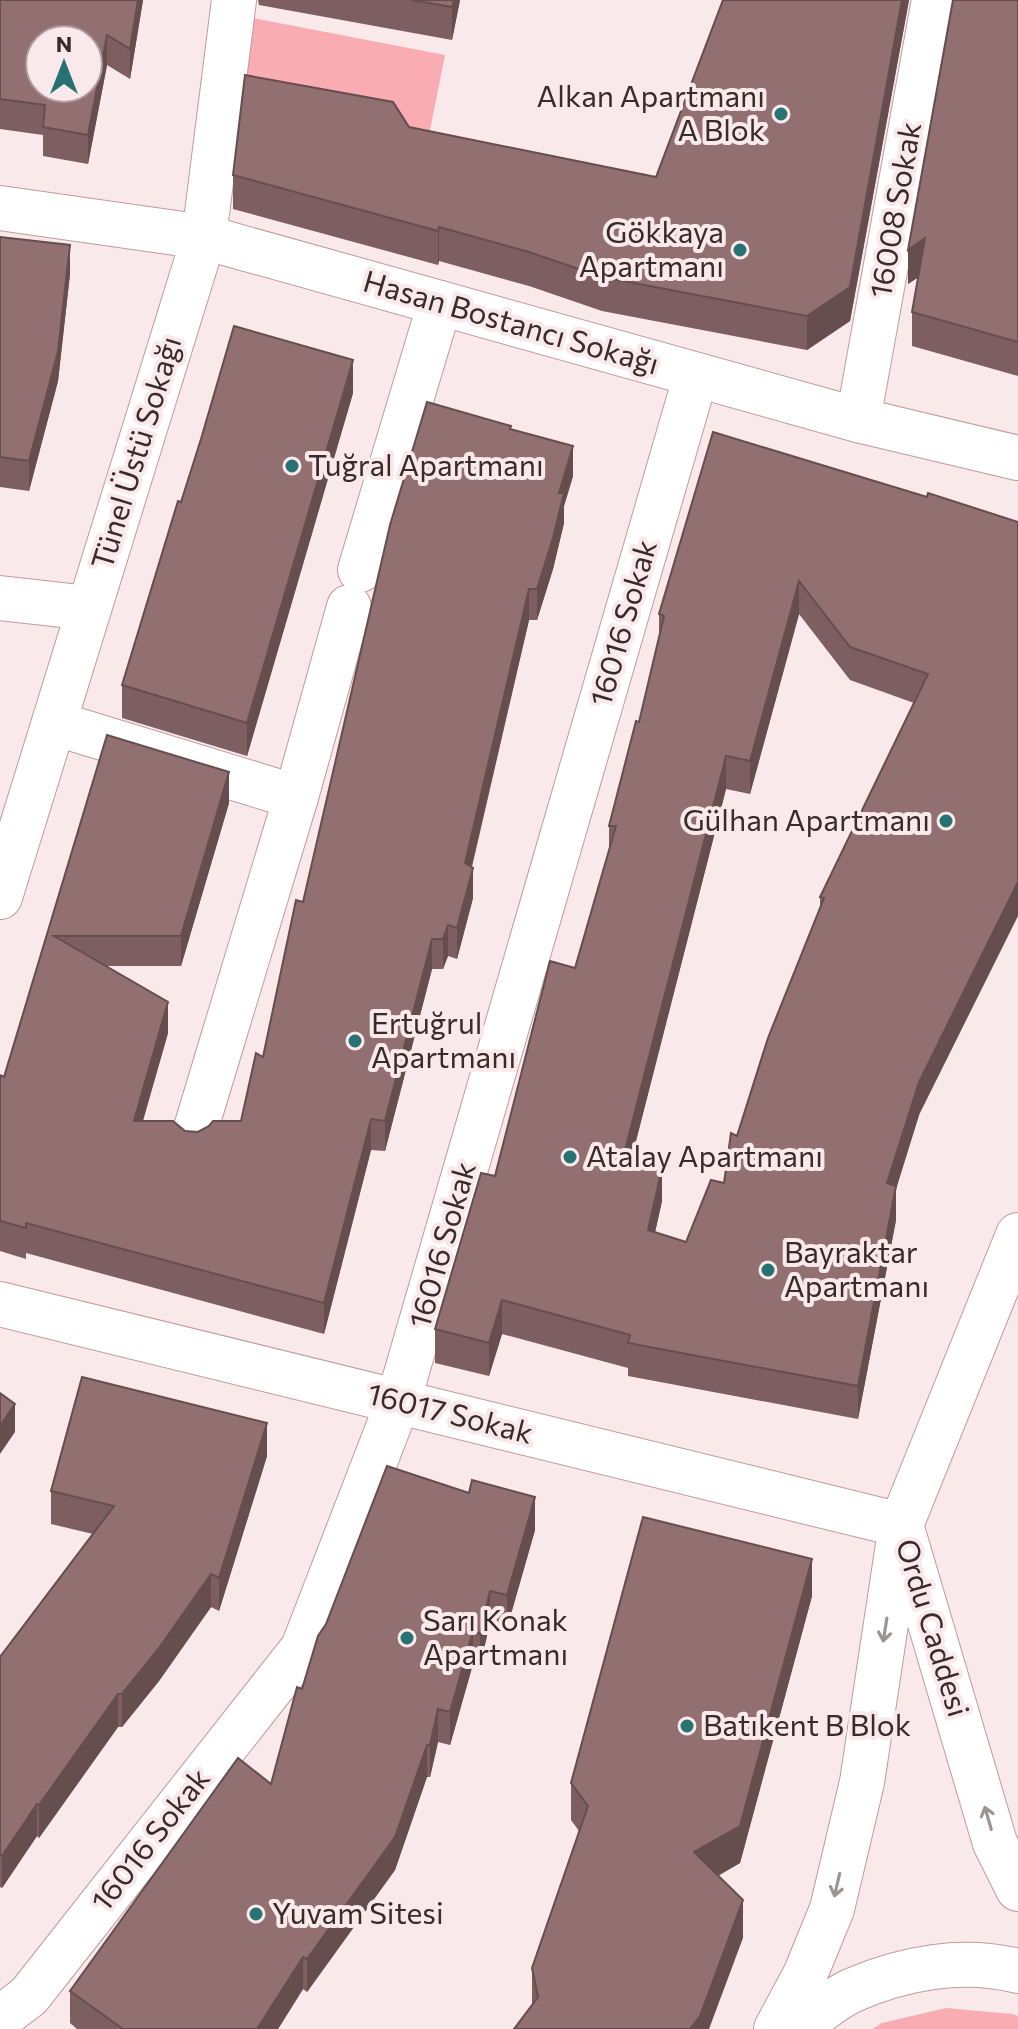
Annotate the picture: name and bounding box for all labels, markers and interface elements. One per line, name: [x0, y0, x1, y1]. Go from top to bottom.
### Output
north arrow: [24, 24, 104, 104]
text: N: [56, 30, 72, 57]
place label: Alkan Apartmanı A Blok: [537, 76, 765, 147]
marker: Alkan Apartmanı A Blok: [772, 105, 790, 123]
street label: 16008 Sokak: [860, 119, 927, 300]
place label: Gökkaya Apartmanı: [579, 212, 724, 283]
marker: Gökkaya Apartmanı: [731, 241, 749, 259]
street label: Hasan Bostancı Sokağı: [360, 261, 664, 381]
street label: Tünel Üstü Sokağı: [82, 331, 188, 573]
place label: Tuğral Apartmanı: [308, 445, 544, 482]
marker: Tuğral Apartmanı: [283, 457, 301, 475]
street label: 16016 Sokak: [580, 535, 663, 710]
place label: Gülhan Apartmanı: [683, 800, 930, 837]
marker: Gülhan Apartmanı: [937, 812, 955, 830]
place label: Ertuğrul Apartmanı: [371, 1003, 516, 1074]
marker: Ertuğrul Apartmanı: [346, 1032, 364, 1050]
place label: Atalay Apartmanı: [586, 1136, 823, 1173]
marker: Atalay Apartmanı: [561, 1148, 579, 1166]
street label: 16016 Sokak: [399, 1157, 482, 1332]
place label: Bayraktar Apartmanı: [784, 1232, 929, 1303]
marker: Bayraktar Apartmanı: [759, 1261, 777, 1279]
street label: 16017 Sokak: [364, 1373, 537, 1450]
street label: Ordu Caddesi: [890, 1534, 979, 1721]
place label: Sarı Konak Apartmanı: [423, 1600, 568, 1671]
one-way arrow: [877, 1617, 892, 1642]
marker: Sarı Konak Apartmanı: [398, 1629, 416, 1647]
place label: Batıkent B Blok: [703, 1705, 911, 1742]
marker: Batıkent B Blok: [678, 1717, 696, 1735]
street label: 16016 Sokak: [82, 1760, 216, 1917]
one-way arrow: [980, 1805, 995, 1831]
one-way arrow: [829, 1872, 844, 1898]
place label: Yuvam Sitesi: [272, 1893, 444, 1930]
marker: Yuvam Sitesi: [247, 1905, 265, 1923]

